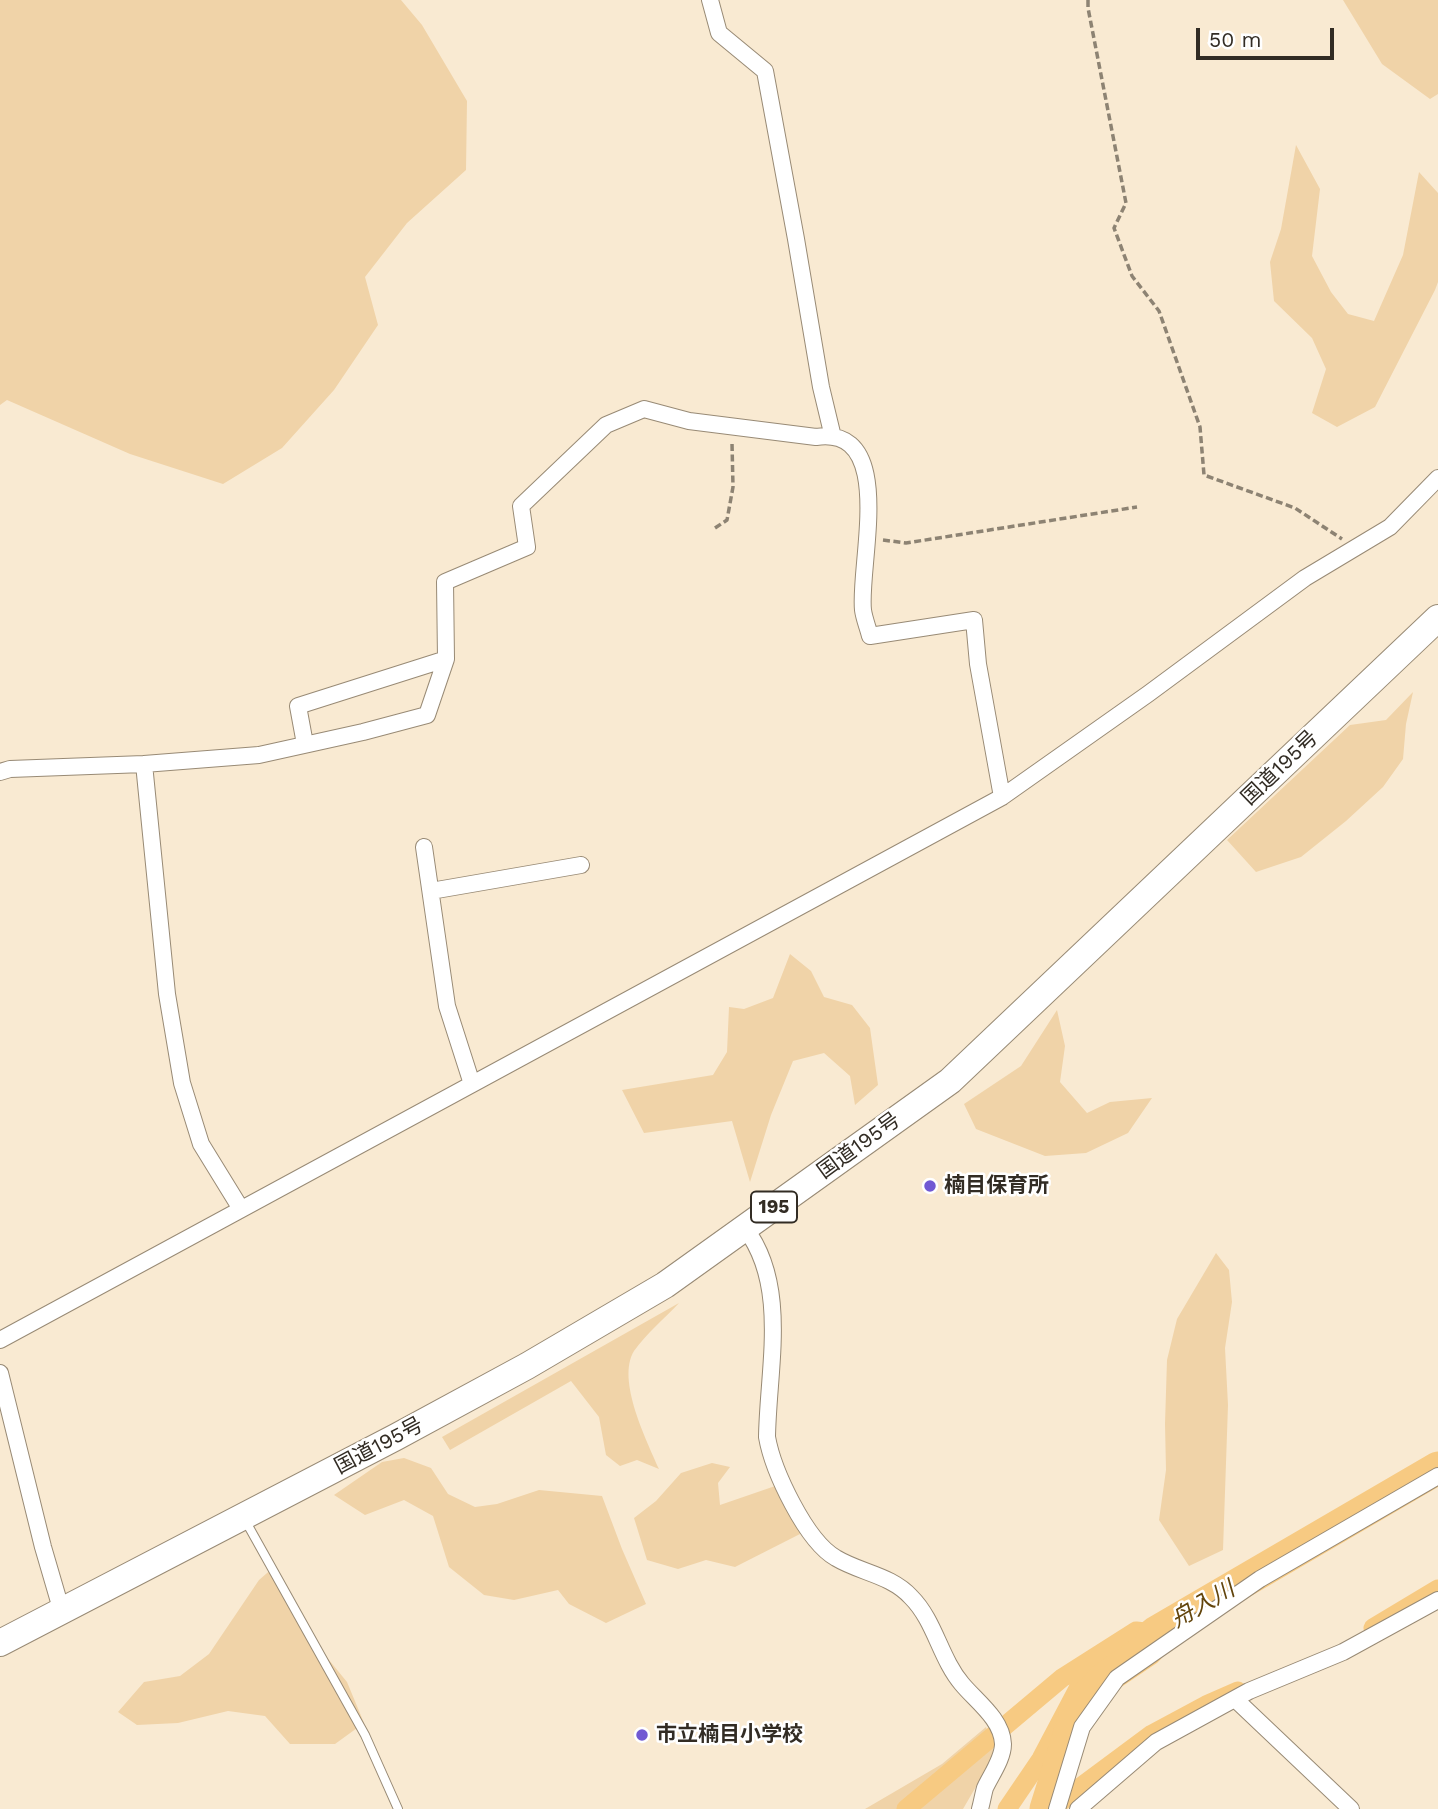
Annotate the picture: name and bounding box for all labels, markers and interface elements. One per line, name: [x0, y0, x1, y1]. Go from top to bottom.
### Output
scale bar: [1200, 14, 1338, 58]
text: 50 m: [1209, 27, 1261, 52]
street label: 国道195号: [1237, 725, 1323, 811]
street label: 国道195号: [813, 1107, 905, 1185]
place label: 楠目保育所: [944, 1173, 1049, 1199]
marker: 楠目保育所: [922, 1178, 938, 1194]
road number: 195: [751, 1191, 797, 1222]
street label: 国道195号: [331, 1412, 427, 1480]
water label: 舟入川: [1166, 1576, 1240, 1634]
place label: 市立楠目小学校: [656, 1722, 803, 1748]
marker: 市立楠目小学校: [634, 1727, 650, 1743]

